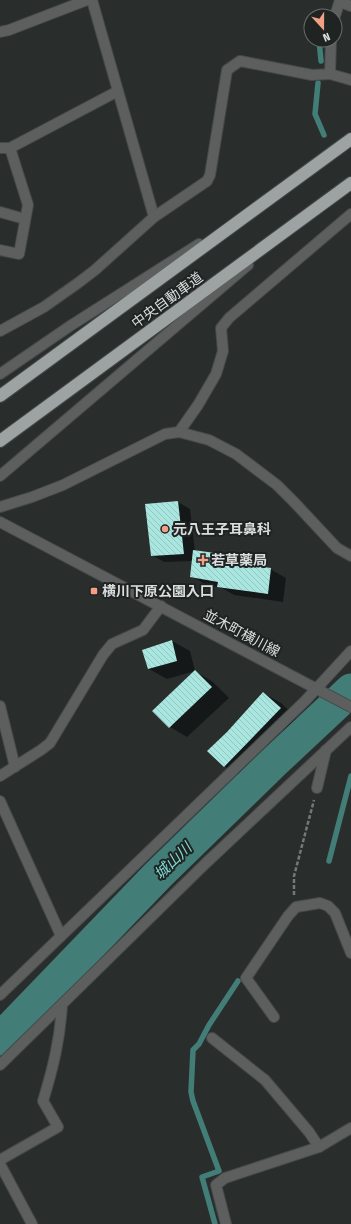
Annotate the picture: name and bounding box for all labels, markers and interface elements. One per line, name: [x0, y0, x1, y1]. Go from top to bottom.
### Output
north arrow: [303, 8, 343, 48]
text: N: [321, 30, 332, 44]
street label: 中央自動車道: [128, 269, 206, 332]
place label: 元八王子耳鼻科: [173, 521, 271, 538]
marker: 元八王子耳鼻科: [160, 524, 170, 534]
place label: 若草薬局: [211, 552, 267, 569]
marker: 若草薬局: [198, 555, 208, 565]
place label: 横川下原公園入口: [102, 583, 214, 600]
marker: 横川下原公園入口: [89, 586, 99, 596]
street label: 並木町横川線: [201, 606, 283, 661]
water label: 城山川: [151, 838, 197, 883]

